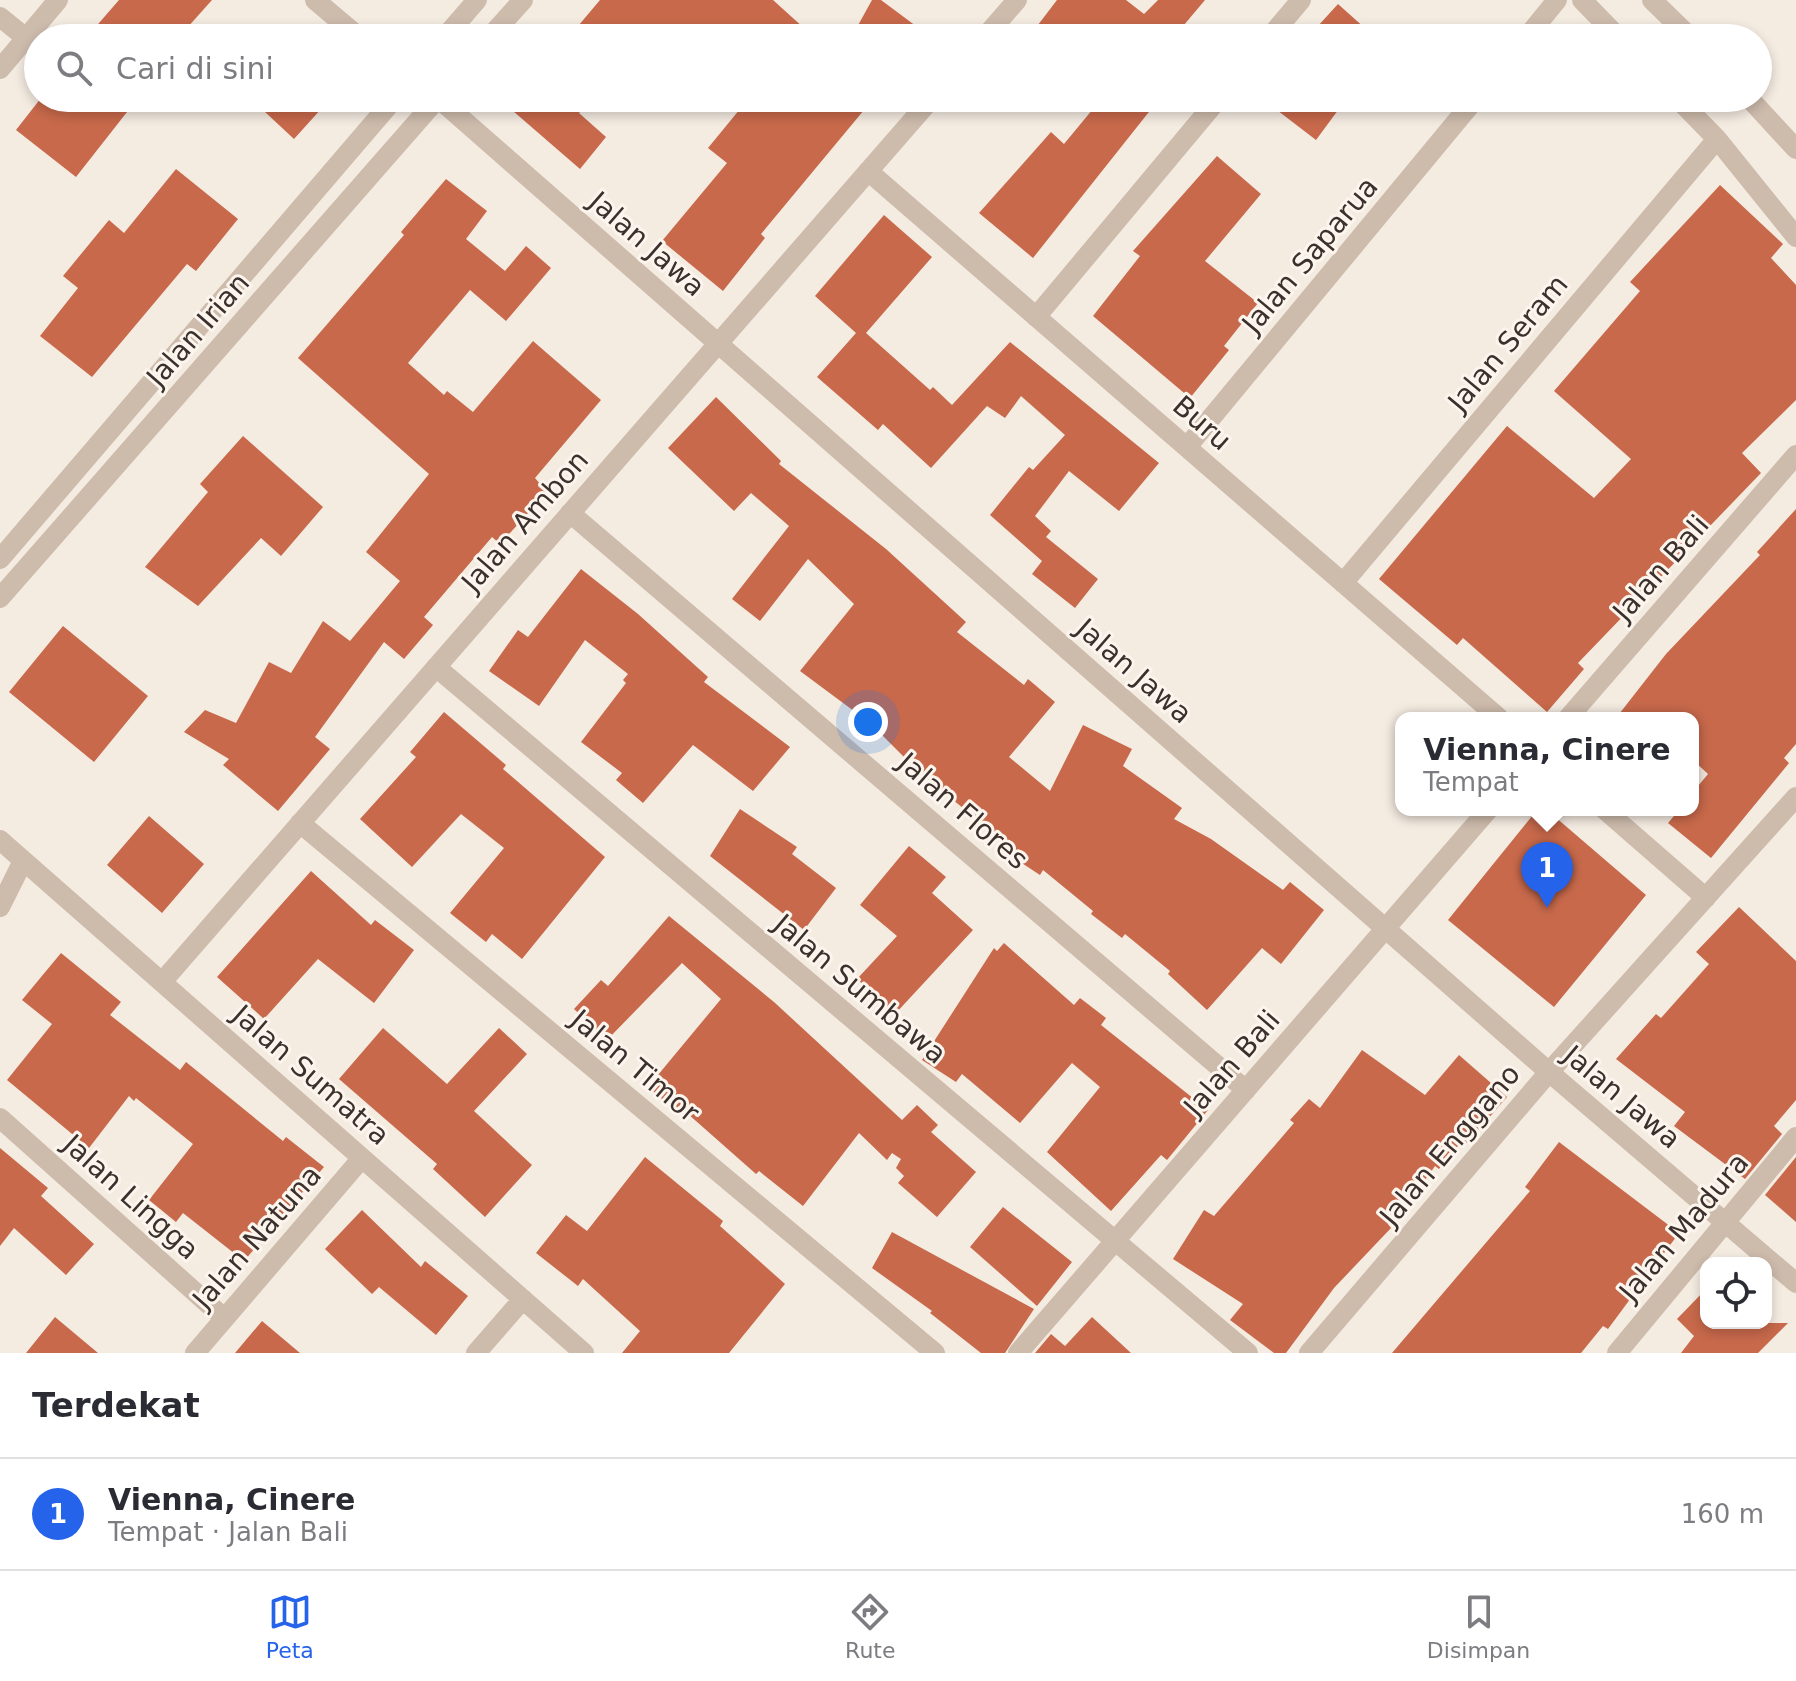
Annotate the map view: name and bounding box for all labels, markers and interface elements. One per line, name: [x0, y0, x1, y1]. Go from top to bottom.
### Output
search box: [24, 24, 1772, 112]
icon: search: [52, 46, 96, 90]
text: Cari di sini: [116, 51, 274, 86]
street label: Jalan Saparua: [1234, 170, 1385, 341]
street label: Jalan Jawa: [581, 183, 712, 303]
street label: Jalan Irian: [138, 267, 256, 395]
street label: Jalan Seram: [1440, 268, 1575, 419]
street label: Buru: [1166, 389, 1238, 457]
street label: Jalan Ambon: [453, 444, 595, 600]
street label: Jalan Bali: [1605, 509, 1716, 629]
street label: Jalan Jawa: [1068, 610, 1199, 730]
your location: [848, 702, 888, 742]
popup: [1395, 712, 1699, 816]
text: Vienna, Cinere: [1423, 732, 1671, 767]
street label: Jalan Flores: [890, 745, 1034, 876]
text: Tempat: [1423, 767, 1519, 797]
pin: 1: [1521, 842, 1573, 908]
street label: Jalan Sumbawa: [766, 906, 953, 1071]
street label: Jalan Sumatra: [224, 997, 396, 1152]
street label: Jalan Timor: [563, 1002, 706, 1129]
street label: Jalan Bali: [1176, 1004, 1287, 1124]
street label: Jalan Jawa: [1555, 1037, 1687, 1155]
street label: Jalan Enggano: [1372, 1058, 1527, 1234]
street label: Jalan Lingga: [55, 1126, 206, 1266]
street label: Jalan Madura: [1611, 1146, 1755, 1309]
street label: Jalan Natuna: [185, 1159, 328, 1317]
map controls: [1700, 1257, 1772, 1329]
button: locate: [1700, 1257, 1772, 1329]
text: Terdekat: [32, 1385, 200, 1425]
text: Vienna, Cinere: [108, 1482, 355, 1517]
text: 1: [49, 1499, 67, 1529]
text: 160 m: [1681, 1499, 1764, 1529]
text: Tempat · Jalan Bali: [108, 1517, 348, 1547]
tab: Peta: [266, 1590, 314, 1663]
tab: Rute: [845, 1590, 896, 1663]
tab: Disimpan: [1427, 1590, 1530, 1663]

